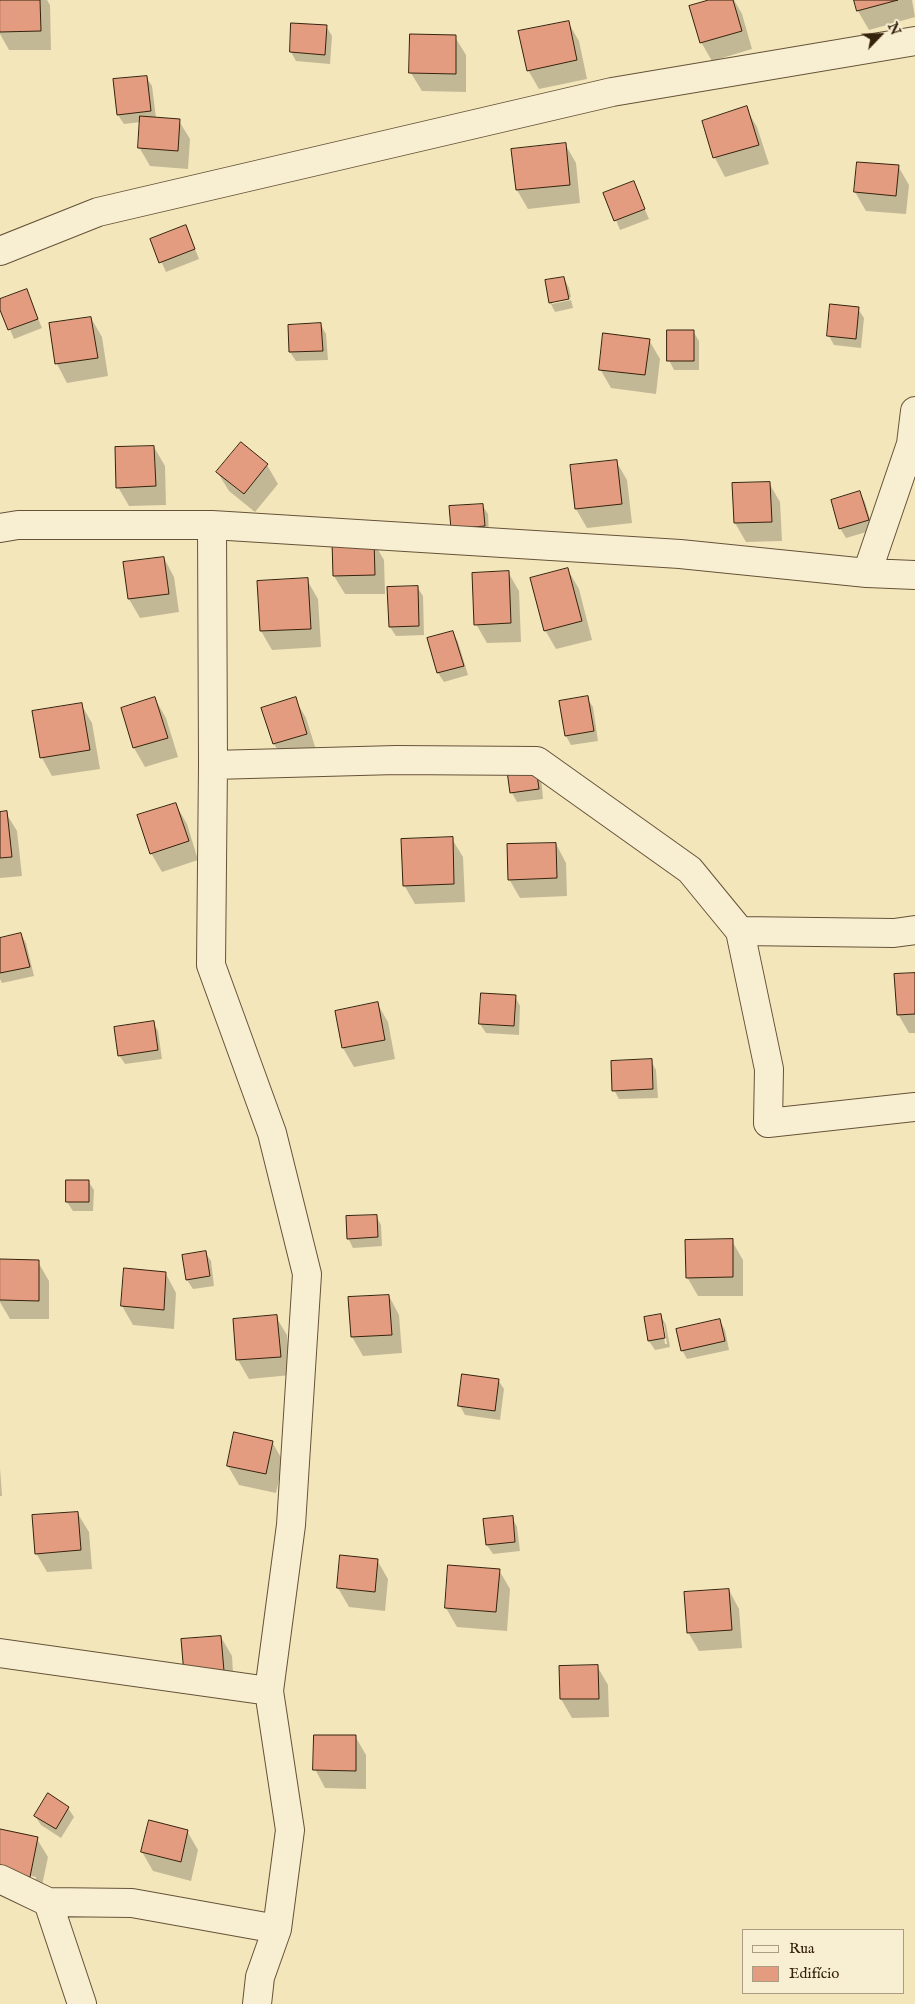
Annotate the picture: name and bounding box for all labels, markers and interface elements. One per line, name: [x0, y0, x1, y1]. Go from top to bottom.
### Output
north arrow: [855, 10, 905, 60]
text: N: [883, 20, 904, 38]
legend: [742, 1929, 905, 1994]
text: Rua: [789, 1939, 815, 1958]
text: Edifício: [789, 1964, 839, 1983]

